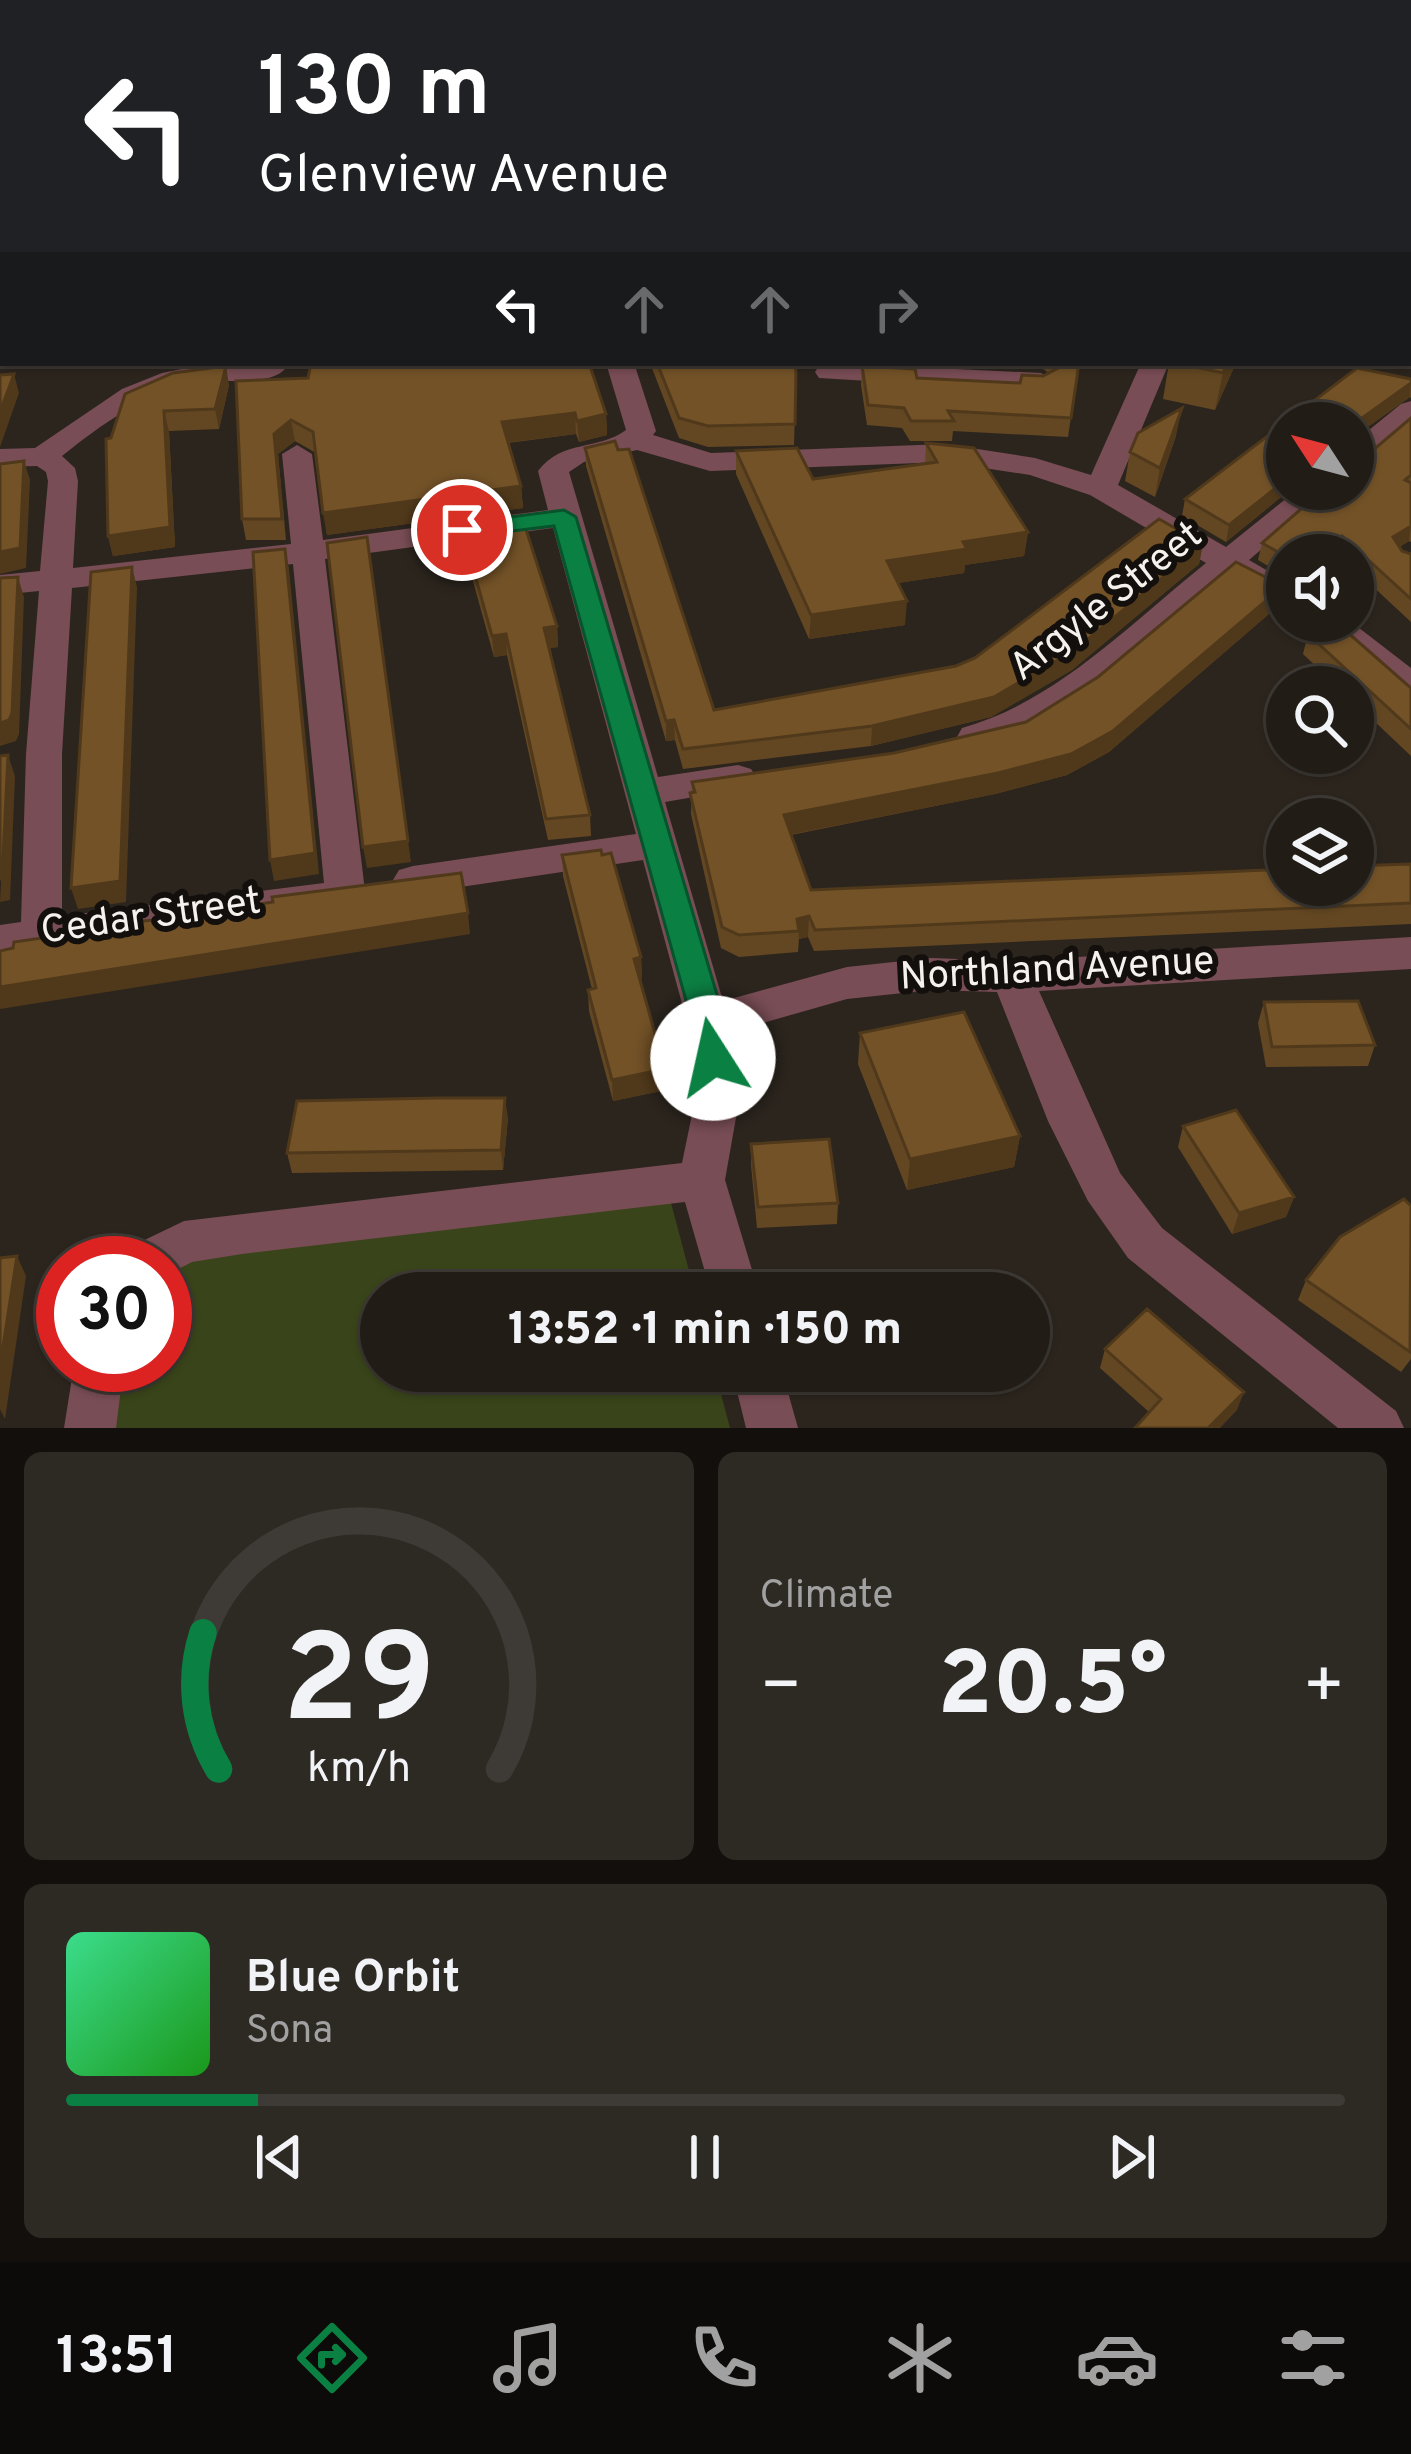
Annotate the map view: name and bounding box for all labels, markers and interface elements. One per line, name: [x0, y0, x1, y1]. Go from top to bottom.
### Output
text: 130 m: [258, 39, 490, 145]
icon: left: [60, 48, 216, 204]
text: Glenview Avenue: [258, 143, 669, 212]
icon: left: [485, 276, 551, 342]
icon: ahead: [611, 276, 677, 342]
icon: ahead: [737, 276, 803, 342]
icon: right: [863, 276, 929, 342]
north arrow: [1266, 402, 1374, 510]
map controls: [1266, 402, 1374, 906]
pin: [411, 479, 513, 581]
icon: arrive: [429, 497, 495, 563]
street label: Argyle Street: [1001, 512, 1213, 694]
button: sound: [1266, 534, 1374, 642]
button: search: [1266, 666, 1374, 774]
button: layers: [1266, 798, 1374, 906]
street label: Cedar Street: [38, 878, 264, 958]
street label: Northland Avenue: [899, 938, 1215, 1004]
position arrow: [650, 995, 776, 1121]
speed limit sign: 30: [36, 1236, 192, 1392]
text: 13:52 · 1 min · 150 m: [508, 1303, 902, 1360]
text: Climate: [760, 1573, 893, 1622]
text: 29: [282, 1608, 435, 1766]
text: 20.5°: [938, 1633, 1167, 1746]
text: −: [760, 1648, 802, 1731]
text: +: [1302, 1648, 1345, 1731]
text: km/h: [307, 1743, 411, 1797]
text: Blue Orbit: [246, 1951, 460, 2008]
text: Sona: [246, 2008, 333, 2057]
icon: previous: [246, 2124, 312, 2190]
icon: pause: [672, 2124, 738, 2190]
icon: next: [1099, 2124, 1165, 2190]
icon: directions: [290, 2316, 374, 2400]
icon: music: [486, 2316, 570, 2400]
icon: phone: [682, 2316, 766, 2400]
icon: climate: [878, 2316, 962, 2400]
icon: car: [1075, 2316, 1159, 2400]
icon: filters: [1271, 2316, 1355, 2400]
text: 13:51: [56, 2324, 178, 2393]

